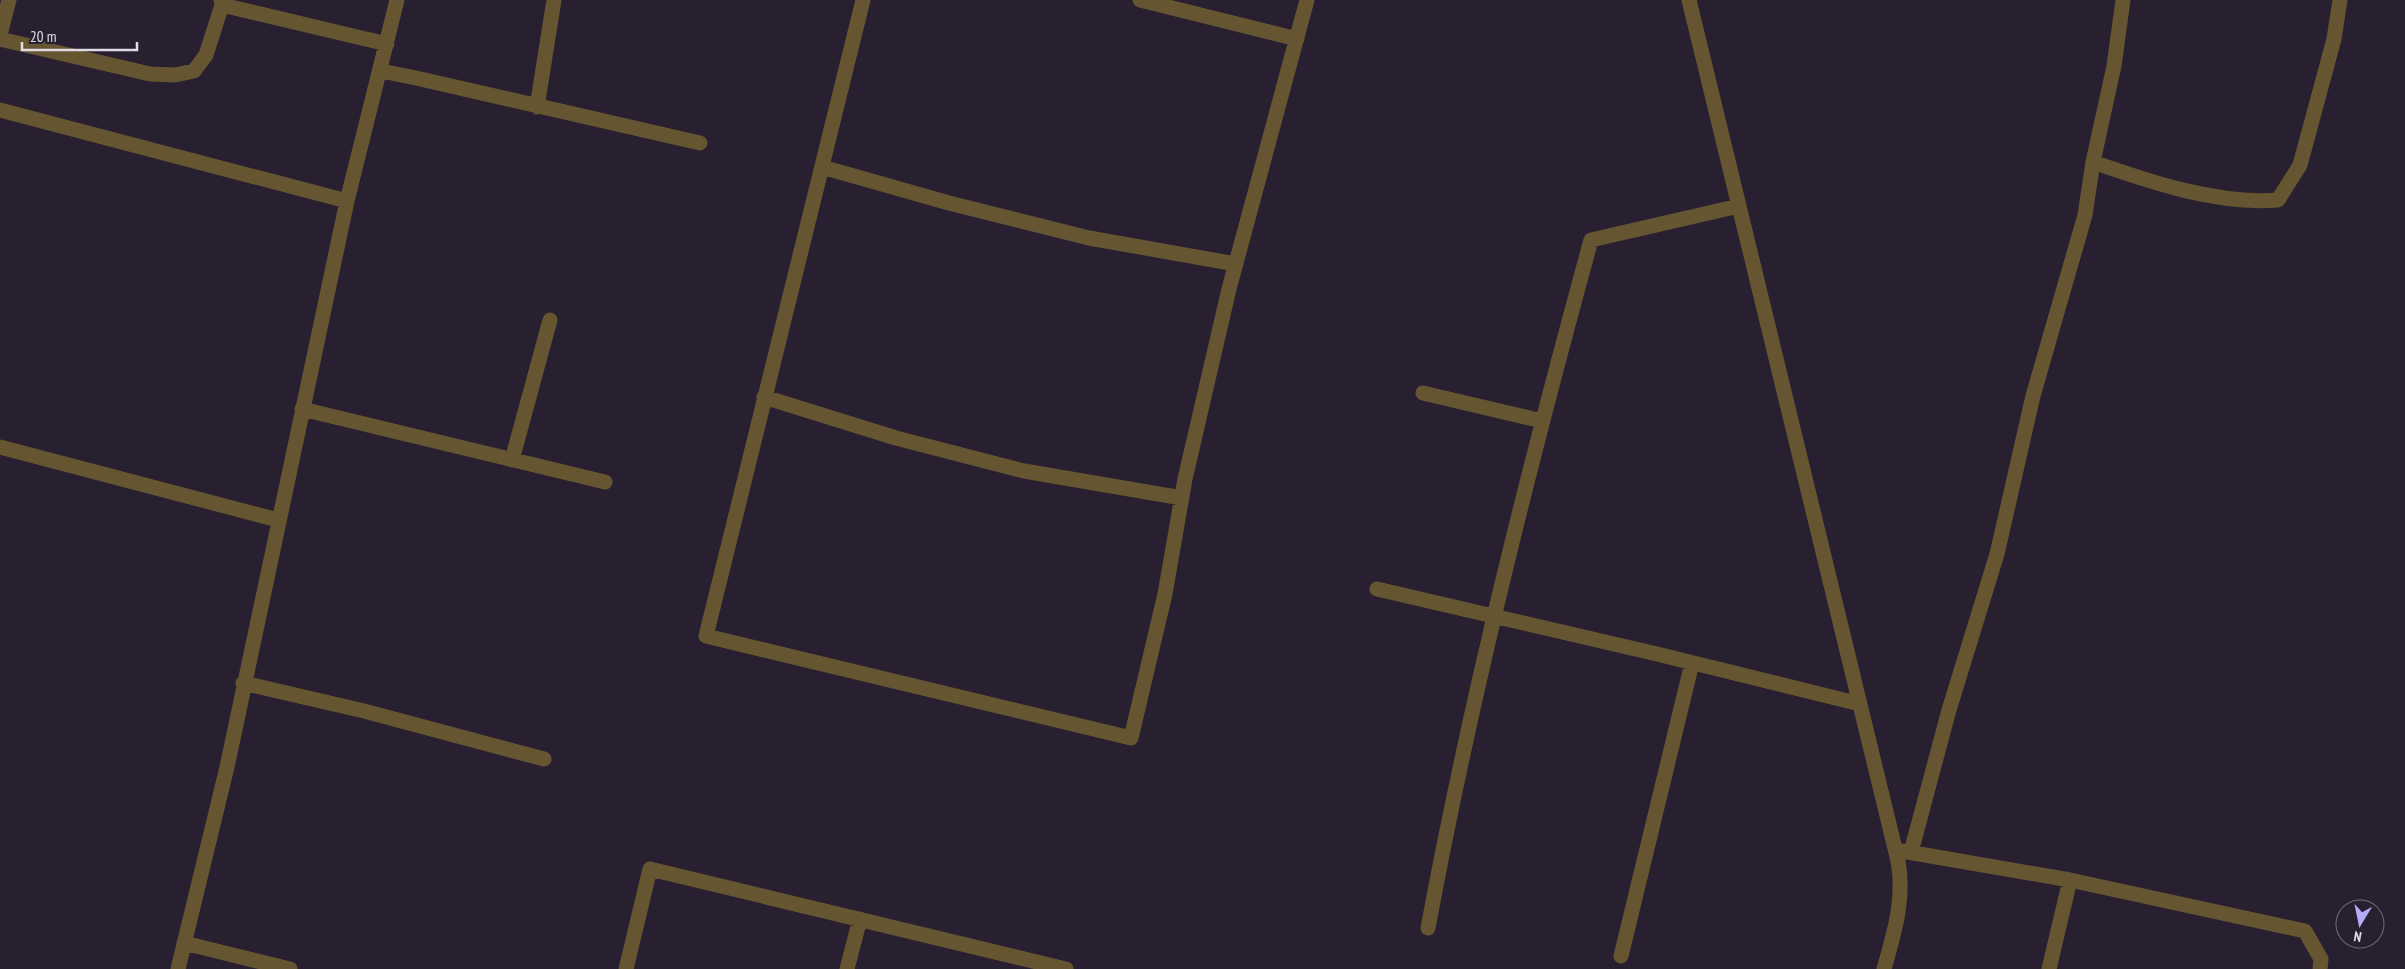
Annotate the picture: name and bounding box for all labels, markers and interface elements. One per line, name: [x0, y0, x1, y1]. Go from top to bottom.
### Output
scale bar: [22, 20, 138, 52]
text: 20 m: [30, 27, 56, 46]
north arrow: [2335, 899, 2385, 949]
text: N: [2352, 927, 2363, 946]

